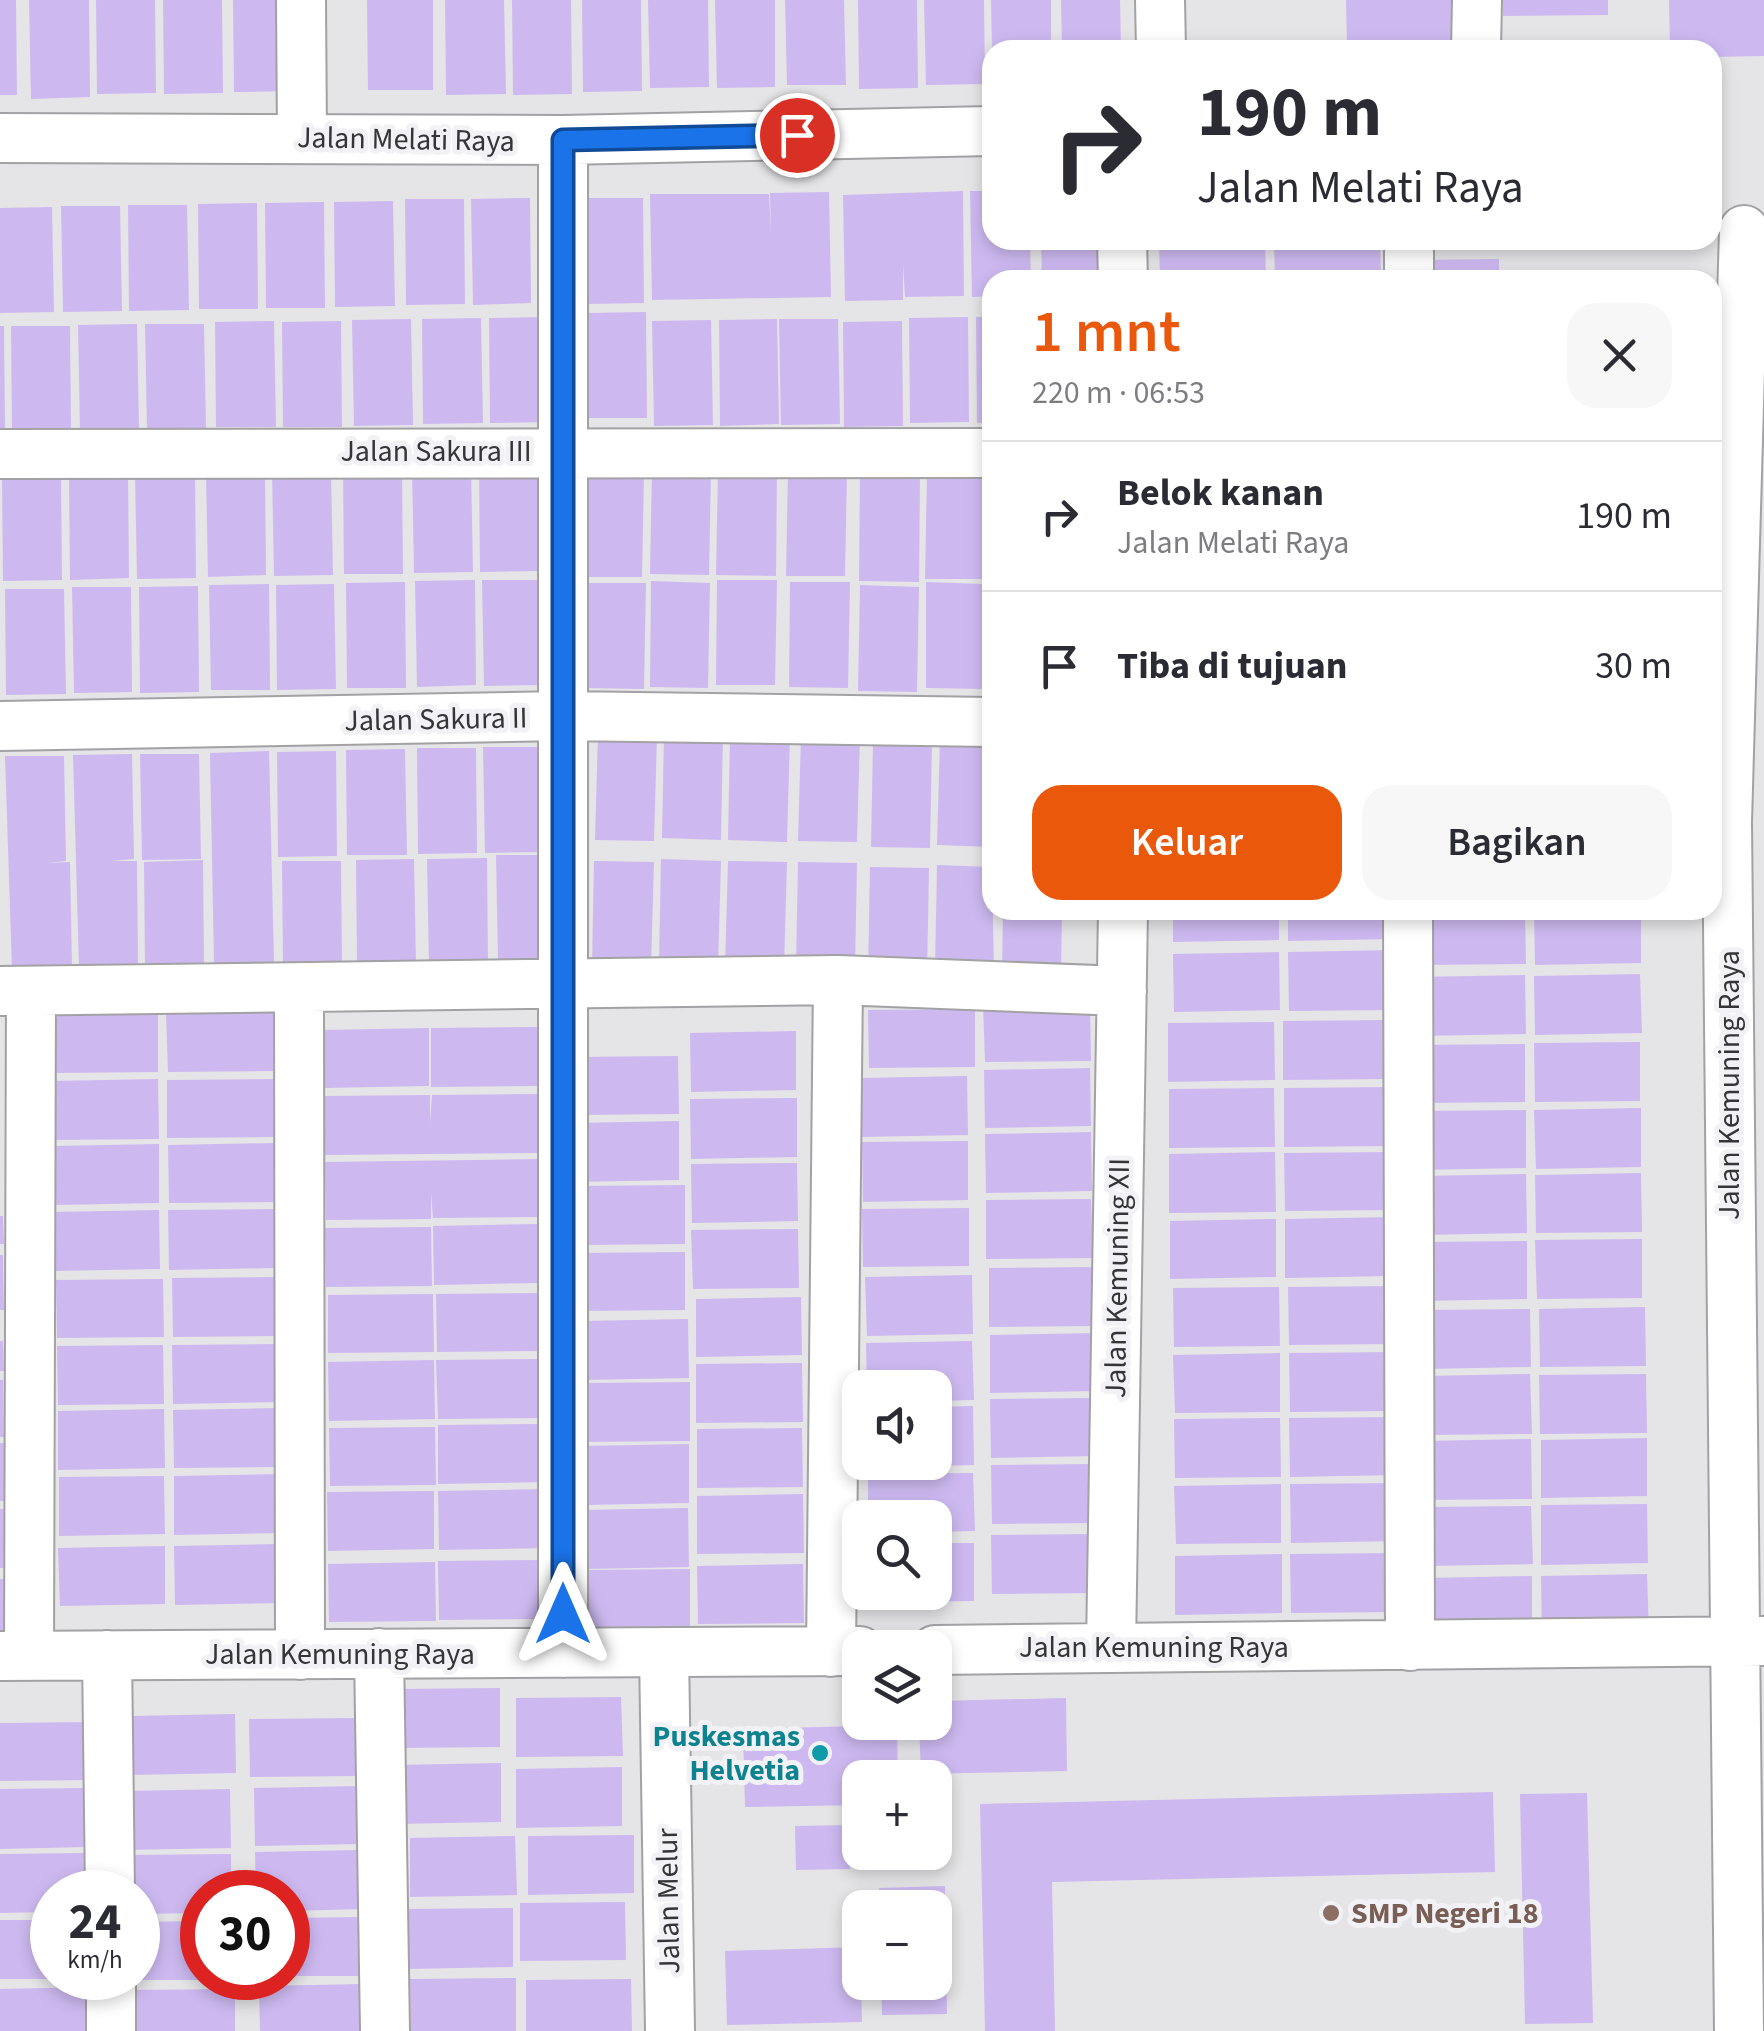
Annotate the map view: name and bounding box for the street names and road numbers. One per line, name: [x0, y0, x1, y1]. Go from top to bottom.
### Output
street label: Jalan Melati Raya: [297, 116, 515, 163]
street label: Jalan Sakura III: [340, 430, 532, 473]
street label: Jalan Sakura II: [344, 696, 528, 743]
street label: Jalan Kemuning Raya: [1708, 950, 1751, 1220]
street label: Jalan Kemuning XII: [1094, 1157, 1141, 1399]
street label: Jalan Kemuning Raya: [1019, 1626, 1289, 1669]
street label: Jalan Kemuning Raya: [205, 1633, 475, 1676]
street label: Jalan Melur: [646, 1827, 691, 1974]

